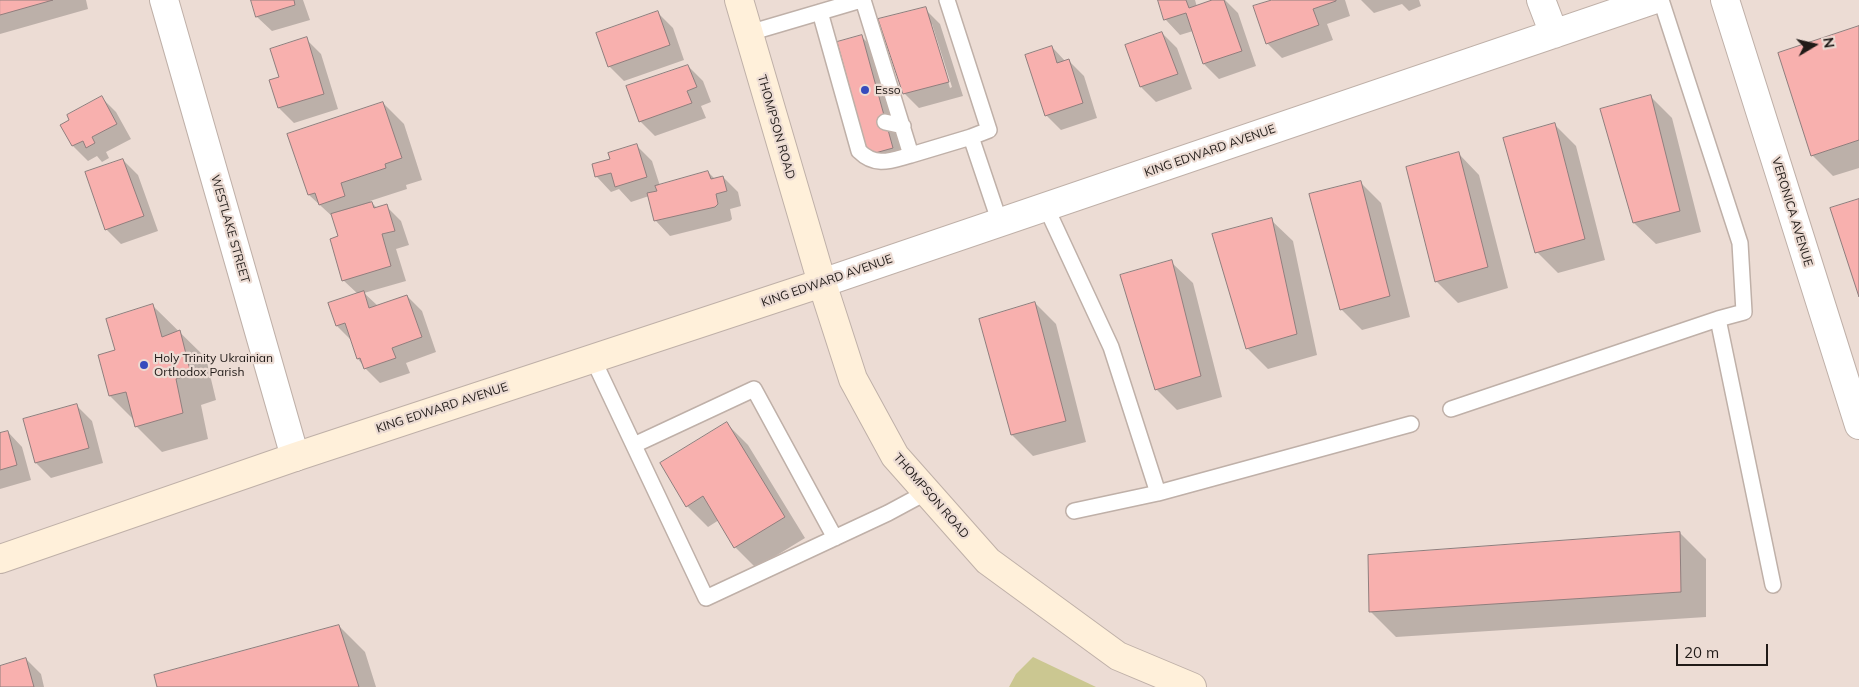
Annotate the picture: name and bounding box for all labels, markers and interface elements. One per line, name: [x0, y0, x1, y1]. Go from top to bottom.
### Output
north arrow: [1789, 20, 1839, 70]
text: N: [1819, 36, 1839, 49]
street label: THOMPSON ROAD: [754, 73, 798, 181]
place label: Esso: [875, 83, 901, 97]
marker: Esso: [859, 84, 871, 96]
street label: KING EDWARD AVENUE: [1143, 122, 1277, 180]
street label: VERONICA AVENUE: [1769, 156, 1815, 268]
street label: WESTLAKE STREET: [208, 173, 252, 285]
street label: KING EDWARD AVENUE: [760, 252, 894, 310]
place label: Holy Trinity Ukrainian Orthodox Parish: [154, 351, 273, 379]
marker: Holy Trinity Ukrainian Orthodox Parish: [138, 359, 150, 371]
street label: KING EDWARD AVENUE: [374, 380, 510, 436]
street label: THOMPSON ROAD: [890, 451, 972, 541]
scale bar: [1679, 634, 1772, 666]
text: 20 m: [1684, 643, 1719, 662]

